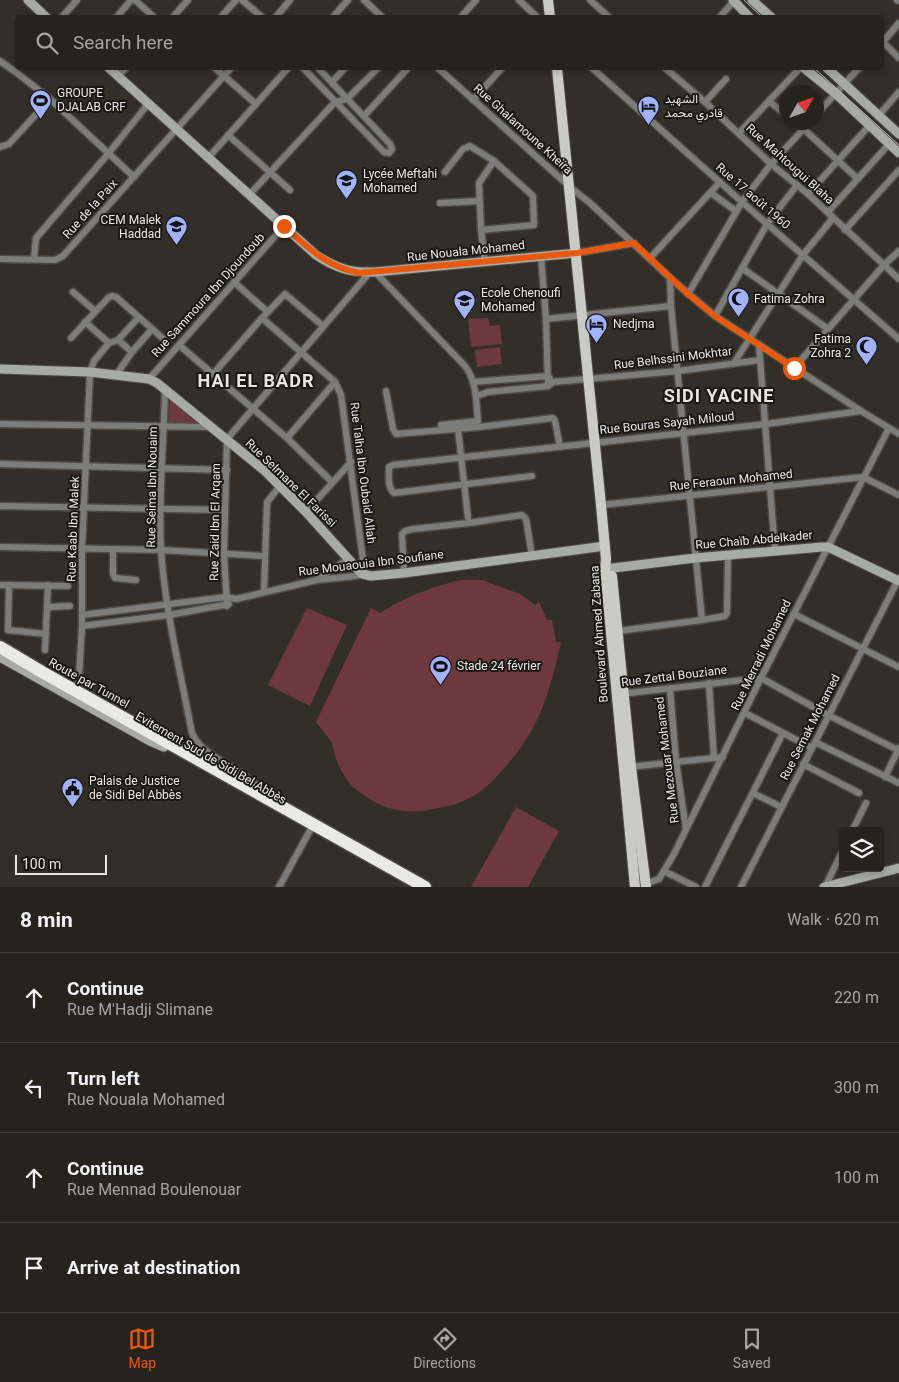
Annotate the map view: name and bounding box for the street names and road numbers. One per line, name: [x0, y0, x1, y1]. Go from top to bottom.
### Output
street label: Rue Ghalamoune Kheïra: [471, 81, 575, 177]
street label: Rue Mahtougui Blaha: [743, 121, 837, 207]
street label: Rue 17 août 1960: [713, 160, 793, 232]
street label: Rue de la Paix: [60, 176, 120, 241]
street label: Rue Sammoura Ibn Djoundoub: [149, 230, 268, 360]
street label: Rue Nouala Mohamed: [406, 238, 526, 264]
street label: Rue Belhssini Mokhtar: [613, 344, 733, 372]
street label: Rue Talha Ibn Oubaid Allah: [347, 401, 379, 545]
street label: Rue Bouras Sayah Miloud: [599, 409, 735, 437]
street label: Rue Seima Ibn Nouaim: [144, 426, 160, 548]
street label: Rue Selmane El Farissi: [243, 436, 339, 530]
street label: Rue Zaid Ibn El Arqam: [207, 463, 223, 581]
street label: Rue Feraoun Mohamed: [669, 467, 793, 493]
street label: Rue Kaab Ibn Malek: [64, 475, 82, 582]
street label: Rue Chaïb Abdelkader: [695, 528, 813, 552]
street label: Rue Mouaouia Ibn Soufiane: [298, 547, 444, 579]
street label: Boulevard Ahmed Zabana: [587, 565, 611, 703]
street label: Rue Merradi Mohamed: [728, 597, 794, 713]
street label: Route par Tunnel: [46, 655, 132, 711]
street label: Rue Zettal Bouziane: [620, 663, 728, 689]
street label: Rue Semak Mohamed: [777, 672, 843, 782]
street label: Rue Mezouar Mohamed: [652, 696, 682, 824]
street label: Evitement Sud de Sidi Bel Abbès: [133, 709, 289, 807]

